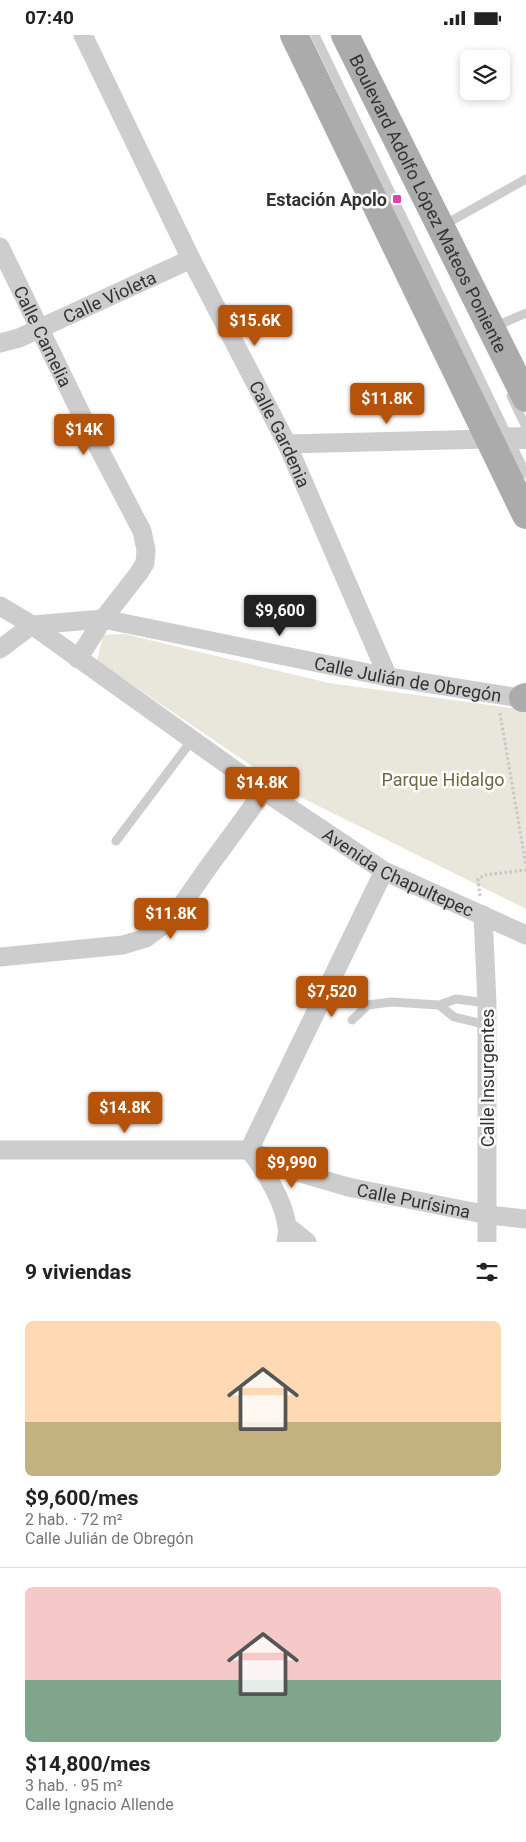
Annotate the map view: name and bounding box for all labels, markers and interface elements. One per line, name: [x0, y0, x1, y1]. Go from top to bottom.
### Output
text: 07:40: [25, 6, 74, 29]
map controls: [460, 50, 510, 100]
button: layers: [460, 50, 510, 100]
street label: Boulevard Adolfo López Mateos Poniente: [346, 51, 512, 356]
place label: Estación Apolo: [266, 189, 387, 210]
marker: Estación Apolo: [391, 193, 403, 205]
street label: Calle Violeta: [59, 266, 159, 327]
street label: Calle Camelia: [10, 282, 77, 390]
pin: $15.6K: [214, 305, 296, 347]
text: $15.6K: [229, 311, 281, 330]
street label: Calle Gardenia: [245, 377, 315, 490]
pin: $11.8K: [346, 383, 428, 425]
text: $11.8K: [361, 389, 413, 408]
pin: $14K: [54, 413, 114, 456]
text: $14K: [65, 420, 103, 439]
pin: $9,600: [239, 595, 321, 637]
text: $9,600: [255, 601, 305, 620]
street label: Calle Julián de Obregón: [312, 652, 503, 705]
pin: $14.8K: [221, 767, 303, 809]
park label: Parque Hidalgo: [381, 769, 505, 790]
text: $14.8K: [236, 773, 288, 792]
street label: Avenida Chapultepec: [319, 823, 477, 921]
pin: $11.8K: [130, 897, 212, 940]
text: $11.8K: [145, 904, 197, 923]
pin: $7,520: [291, 975, 373, 1018]
text: $7,520: [307, 982, 357, 1001]
street label: Calle Insurgentes: [477, 1009, 498, 1147]
pin: $14.8K: [84, 1091, 166, 1134]
text: $14.8K: [99, 1098, 151, 1117]
pin: $9,990: [251, 1147, 333, 1189]
text: $9,990: [267, 1153, 317, 1172]
street label: Calle Purísima: [355, 1179, 472, 1222]
icon: filters: [473, 1258, 501, 1286]
text: 9 viviendas: [25, 1260, 132, 1284]
icon: home: [218, 1354, 308, 1444]
text: $9,600/mes: [25, 1486, 139, 1510]
text: 2 hab. · 72 m²: [25, 1510, 123, 1529]
text: Calle Julián de Obregón: [25, 1529, 193, 1548]
icon: home: [218, 1619, 308, 1709]
text: $14,800/mes: [25, 1752, 151, 1776]
text: 3 hab. · 95 m²: [25, 1776, 123, 1795]
text: Calle Ignacio Allende: [25, 1795, 174, 1814]

